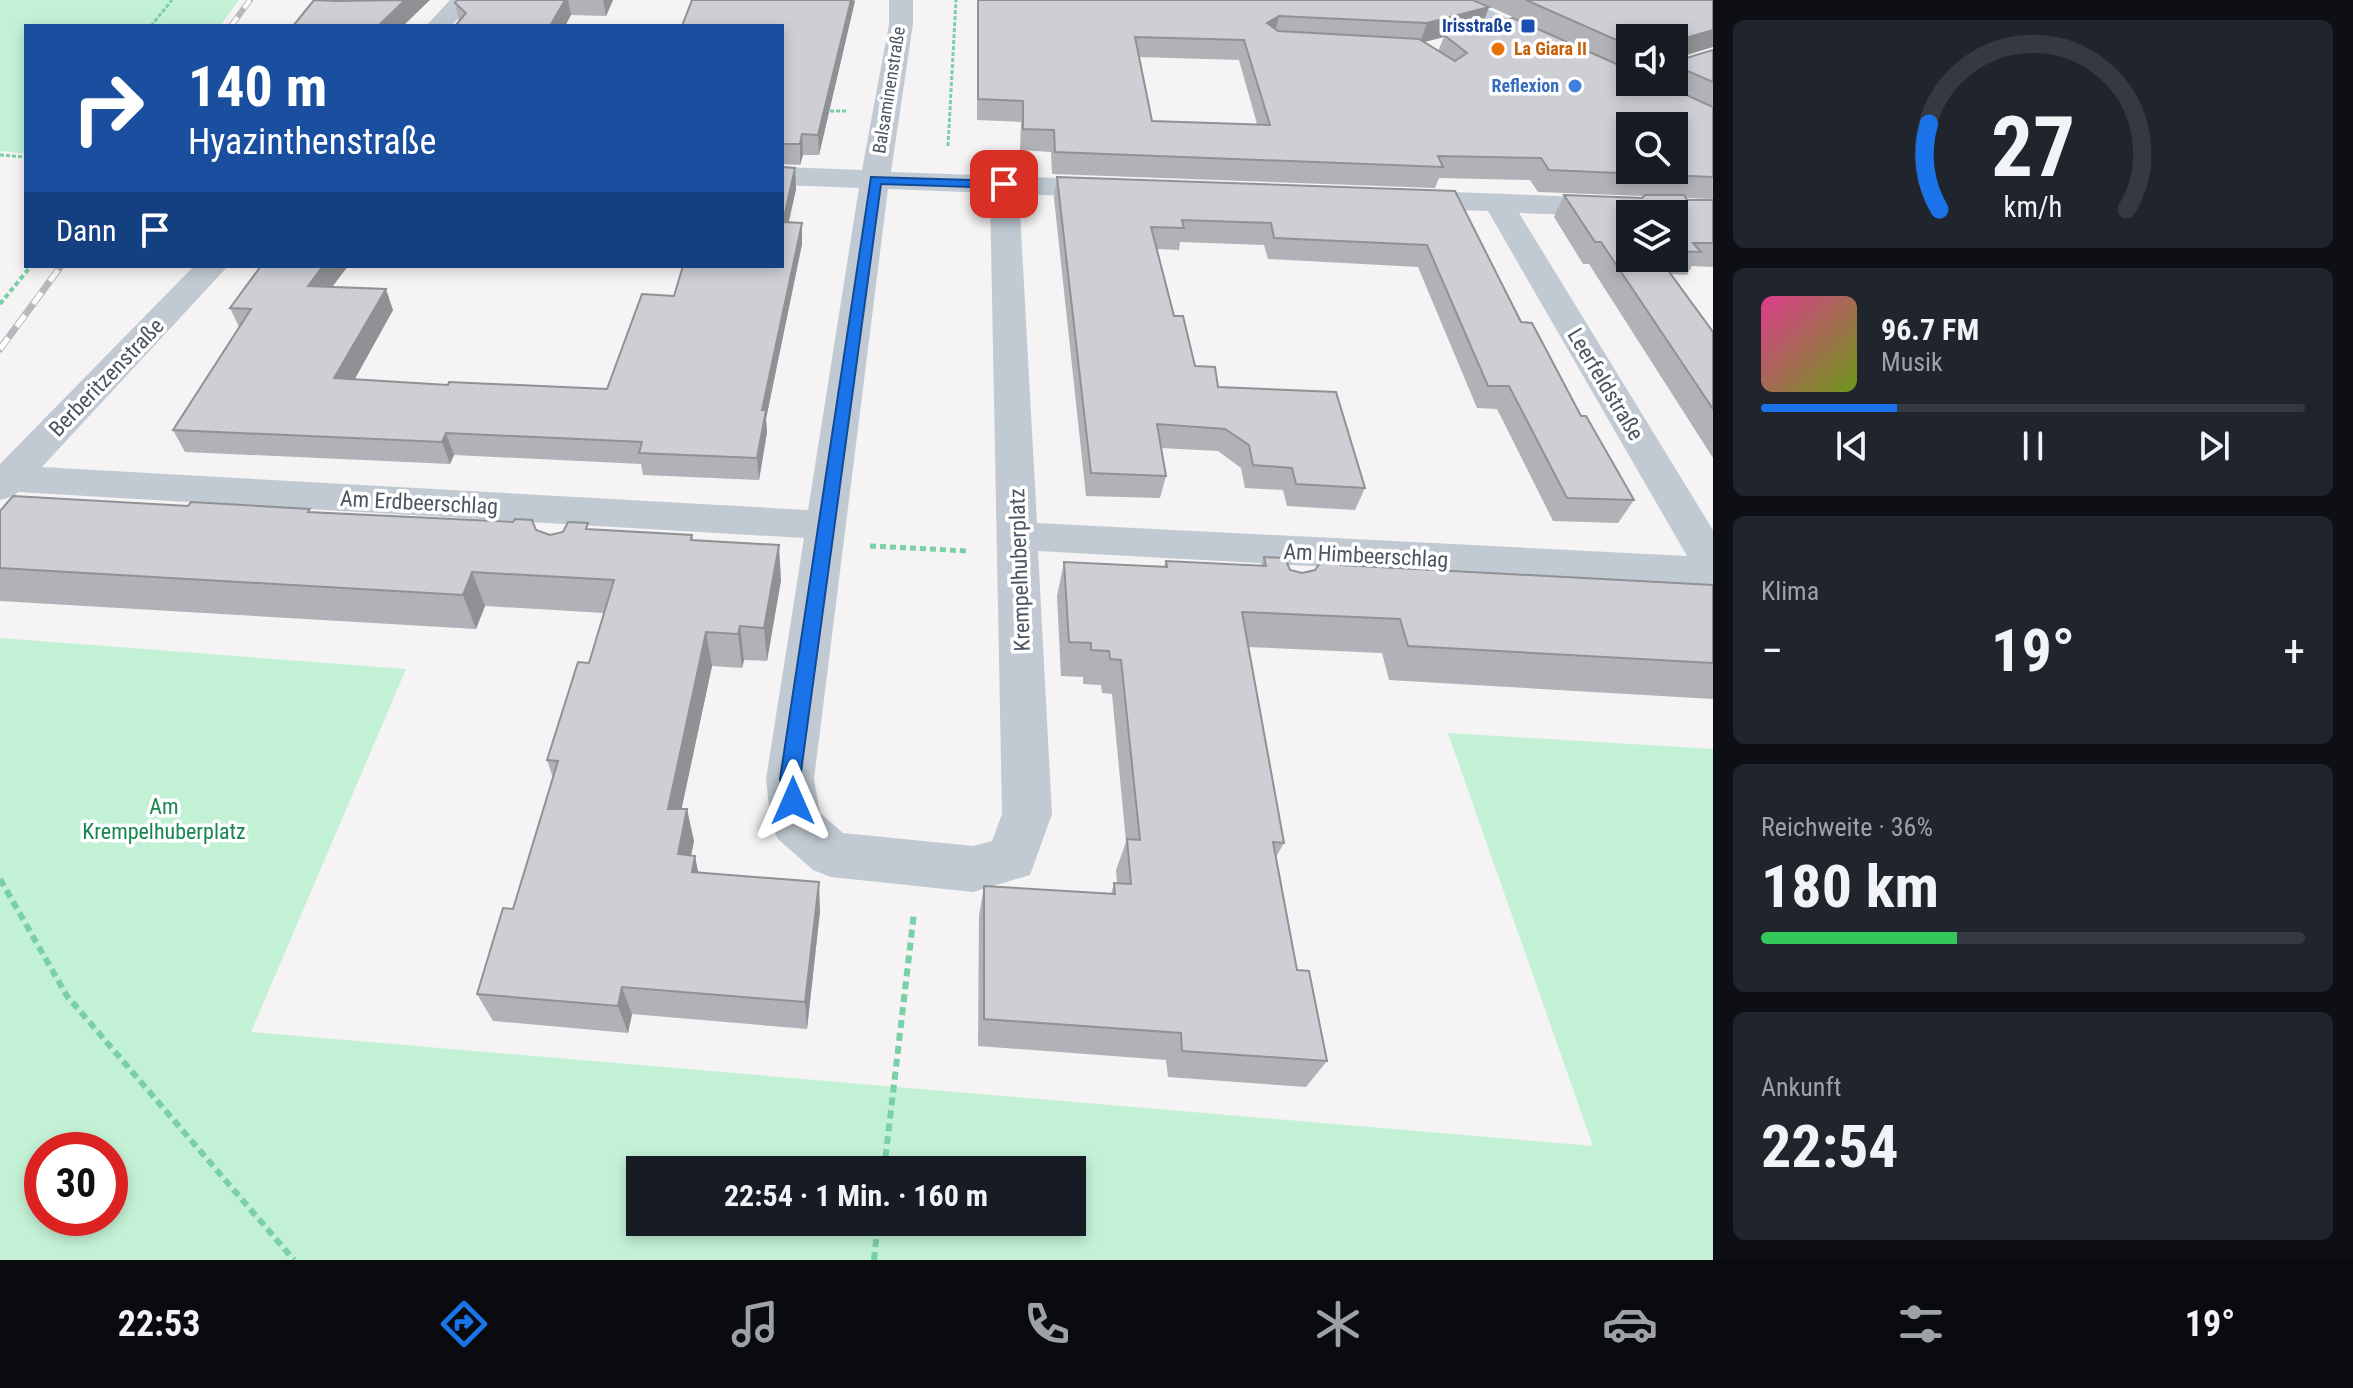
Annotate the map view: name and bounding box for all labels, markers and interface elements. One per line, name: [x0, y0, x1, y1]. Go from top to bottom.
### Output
place label: Irisstraße: [1442, 15, 1512, 36]
marker: Irisstraße: [1519, 17, 1537, 35]
map controls: [1616, 24, 1688, 272]
button: sound: [1616, 24, 1688, 96]
street label: Balsaminenstraße: [868, 25, 909, 155]
place label: La Giara II: [1514, 38, 1587, 59]
marker: La Giara II: [1489, 40, 1507, 58]
text: 140 m: [188, 54, 327, 120]
icon: right: [56, 56, 160, 160]
place label: Reflexion: [1491, 75, 1559, 96]
marker: Reflexion: [1566, 77, 1584, 95]
text: 27: [1991, 99, 2075, 196]
button: search: [1616, 112, 1688, 184]
text: Hyazinthenstraße: [188, 121, 436, 163]
pin: [970, 150, 1038, 218]
icon: arrive: [982, 162, 1026, 206]
text: km/h: [2004, 190, 2062, 224]
button: layers: [1616, 200, 1688, 272]
icon: arrive: [133, 208, 177, 252]
text: Dann: [56, 213, 117, 248]
text: 96.7 FM: [1881, 312, 1979, 347]
street label: Berberitzenstraße: [44, 313, 169, 441]
street label: Leerfeldstraße: [1562, 324, 1649, 445]
text: Musik: [1881, 347, 1943, 377]
icon: previous: [1830, 424, 1874, 468]
icon: pause: [2011, 424, 2055, 468]
icon: next: [2192, 424, 2236, 468]
street label: Am Erdbeerschlag: [339, 486, 499, 519]
street label: Krempelhuberplatz: [1004, 488, 1035, 652]
street label: Am Himbeerschlag: [1283, 539, 1449, 572]
text: Klima: [1761, 576, 1819, 606]
text: 19°: [1991, 615, 2075, 686]
text: −: [1761, 625, 1783, 677]
text: +: [2283, 625, 2305, 677]
position arrow: [751, 759, 835, 843]
park label: Am Krempelhuberplatz: [82, 794, 246, 844]
text: Reichweite · 36%: [1761, 812, 1933, 842]
text: 180 km: [1761, 851, 1939, 922]
text: Ankunft: [1761, 1072, 1841, 1102]
text: 22:54: [1761, 1111, 1899, 1182]
speed limit sign: 30: [24, 1132, 128, 1236]
text: 22:54 · 1 Min. · 160 m: [724, 1178, 988, 1213]
icon: directions: [436, 1296, 492, 1352]
icon: music: [727, 1296, 783, 1352]
icon: phone: [1019, 1296, 1075, 1352]
icon: climate: [1310, 1296, 1366, 1352]
icon: car: [1602, 1296, 1658, 1352]
icon: filters: [1893, 1296, 1949, 1352]
text: 22:53: [118, 1303, 200, 1345]
text: 19°: [2185, 1303, 2235, 1345]

